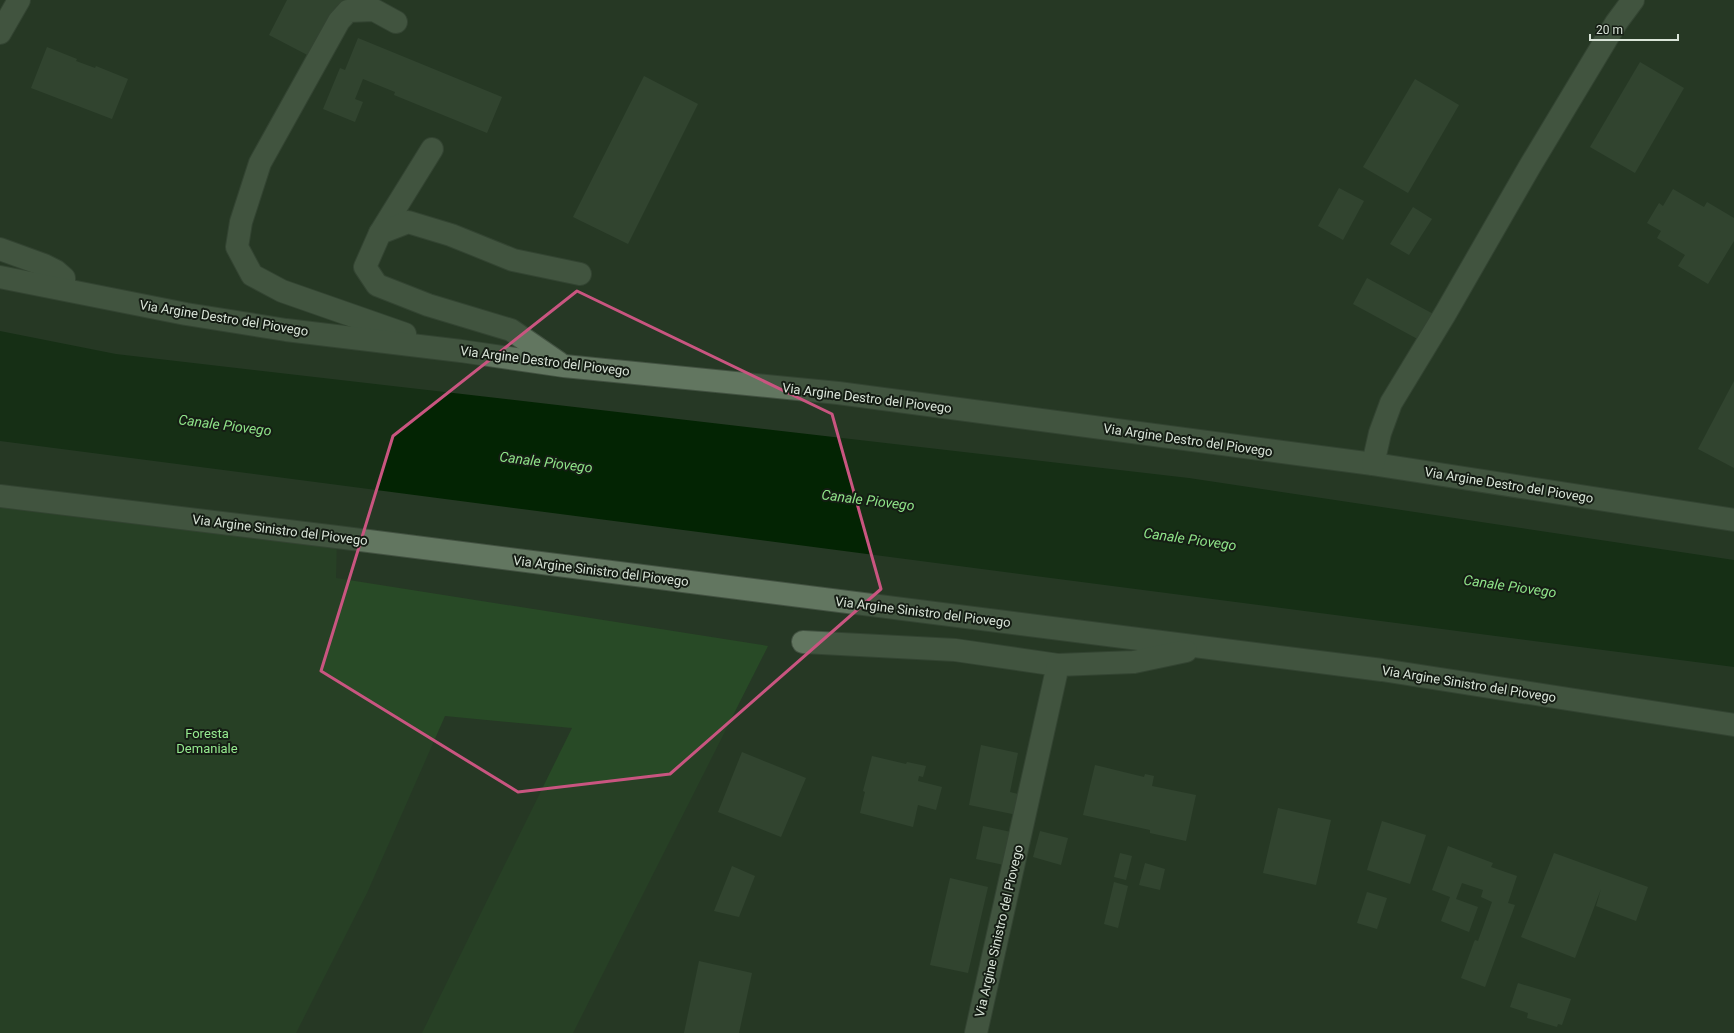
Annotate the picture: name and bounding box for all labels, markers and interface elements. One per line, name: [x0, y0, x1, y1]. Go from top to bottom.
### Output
scale bar: [1590, 16, 1678, 42]
text: 20 m: [1596, 23, 1623, 37]
street label: Via Argine Destro del Piovego: [139, 297, 309, 339]
street label: Via Argine Destro del Piovego: [459, 343, 631, 379]
street label: Via Argine Destro del Piovego: [781, 380, 953, 416]
water label: Canale Piovego: [178, 411, 273, 439]
street label: Via Argine Destro del Piovego: [1102, 421, 1274, 459]
water label: Canale Piovego: [499, 448, 594, 476]
street label: Via Argine Destro del Piovego: [1424, 464, 1594, 506]
water label: Canale Piovego: [821, 486, 916, 514]
street label: Via Argine Sinistro del Piovego: [192, 512, 368, 548]
water label: Canale Piovego: [1143, 525, 1238, 553]
street label: Via Argine Sinistro del Piovego: [513, 553, 689, 589]
water label: Canale Piovego: [1463, 572, 1558, 600]
street label: Via Argine Sinistro del Piovego: [835, 594, 1011, 630]
street label: Via Argine Sinistro del Piovego: [1381, 663, 1557, 705]
park label: Foresta Demaniale: [176, 726, 238, 756]
street label: Via Argine Sinistro del Piovego: [972, 843, 1026, 1019]

